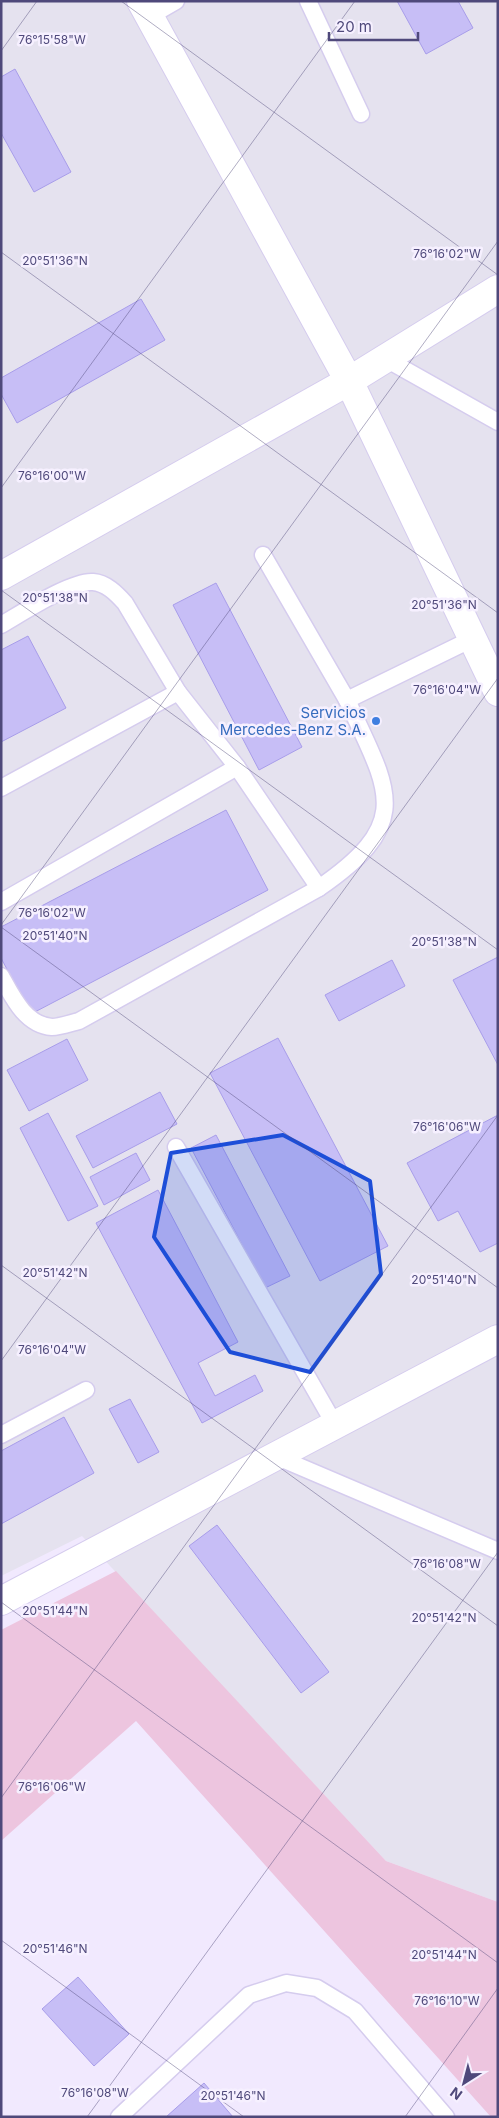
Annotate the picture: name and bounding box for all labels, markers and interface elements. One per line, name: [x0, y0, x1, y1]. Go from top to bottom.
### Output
scale bar: [329, 10, 418, 42]
text: 20 m: [336, 17, 372, 36]
text: 76°15'58"W: [18, 32, 86, 47]
text: 76°16'02"W: [413, 246, 481, 261]
text: 20°51'36"N: [22, 253, 88, 268]
text: 76°16'00"W: [18, 468, 86, 483]
text: 20°51'38"N: [22, 590, 88, 605]
text: 20°51'36"N: [411, 597, 477, 612]
text: 76°16'04"W: [413, 682, 481, 697]
place label: Servicios Mercedes-Benz S.A.: [220, 703, 366, 739]
marker: Servicios Mercedes-Benz S.A.: [370, 715, 382, 727]
text: 76°16'02"W: [18, 905, 86, 920]
text: 20°51'40"N: [22, 928, 88, 943]
text: 20°51'38"N: [411, 934, 477, 949]
text: 76°16'06"W: [413, 1119, 481, 1134]
text: 20°51'42"N: [22, 1265, 88, 1280]
text: 20°51'40"N: [411, 1272, 477, 1287]
text: 76°16'04"W: [18, 1342, 86, 1357]
text: 76°16'08"W: [413, 1556, 481, 1571]
text: 20°51'44"N: [22, 1603, 88, 1618]
text: 20°51'42"N: [411, 1610, 477, 1625]
text: 76°16'06"W: [18, 1779, 86, 1794]
text: 20°51'46"N: [22, 1941, 88, 1956]
text: 20°51'44"N: [411, 1947, 477, 1962]
text: 76°16'10"W: [414, 1993, 480, 2008]
north arrow: [439, 2058, 489, 2108]
text: N: [447, 2084, 465, 2104]
text: 76°16'08"W: [61, 2085, 129, 2100]
text: 20°51'46"N: [200, 2088, 266, 2103]

